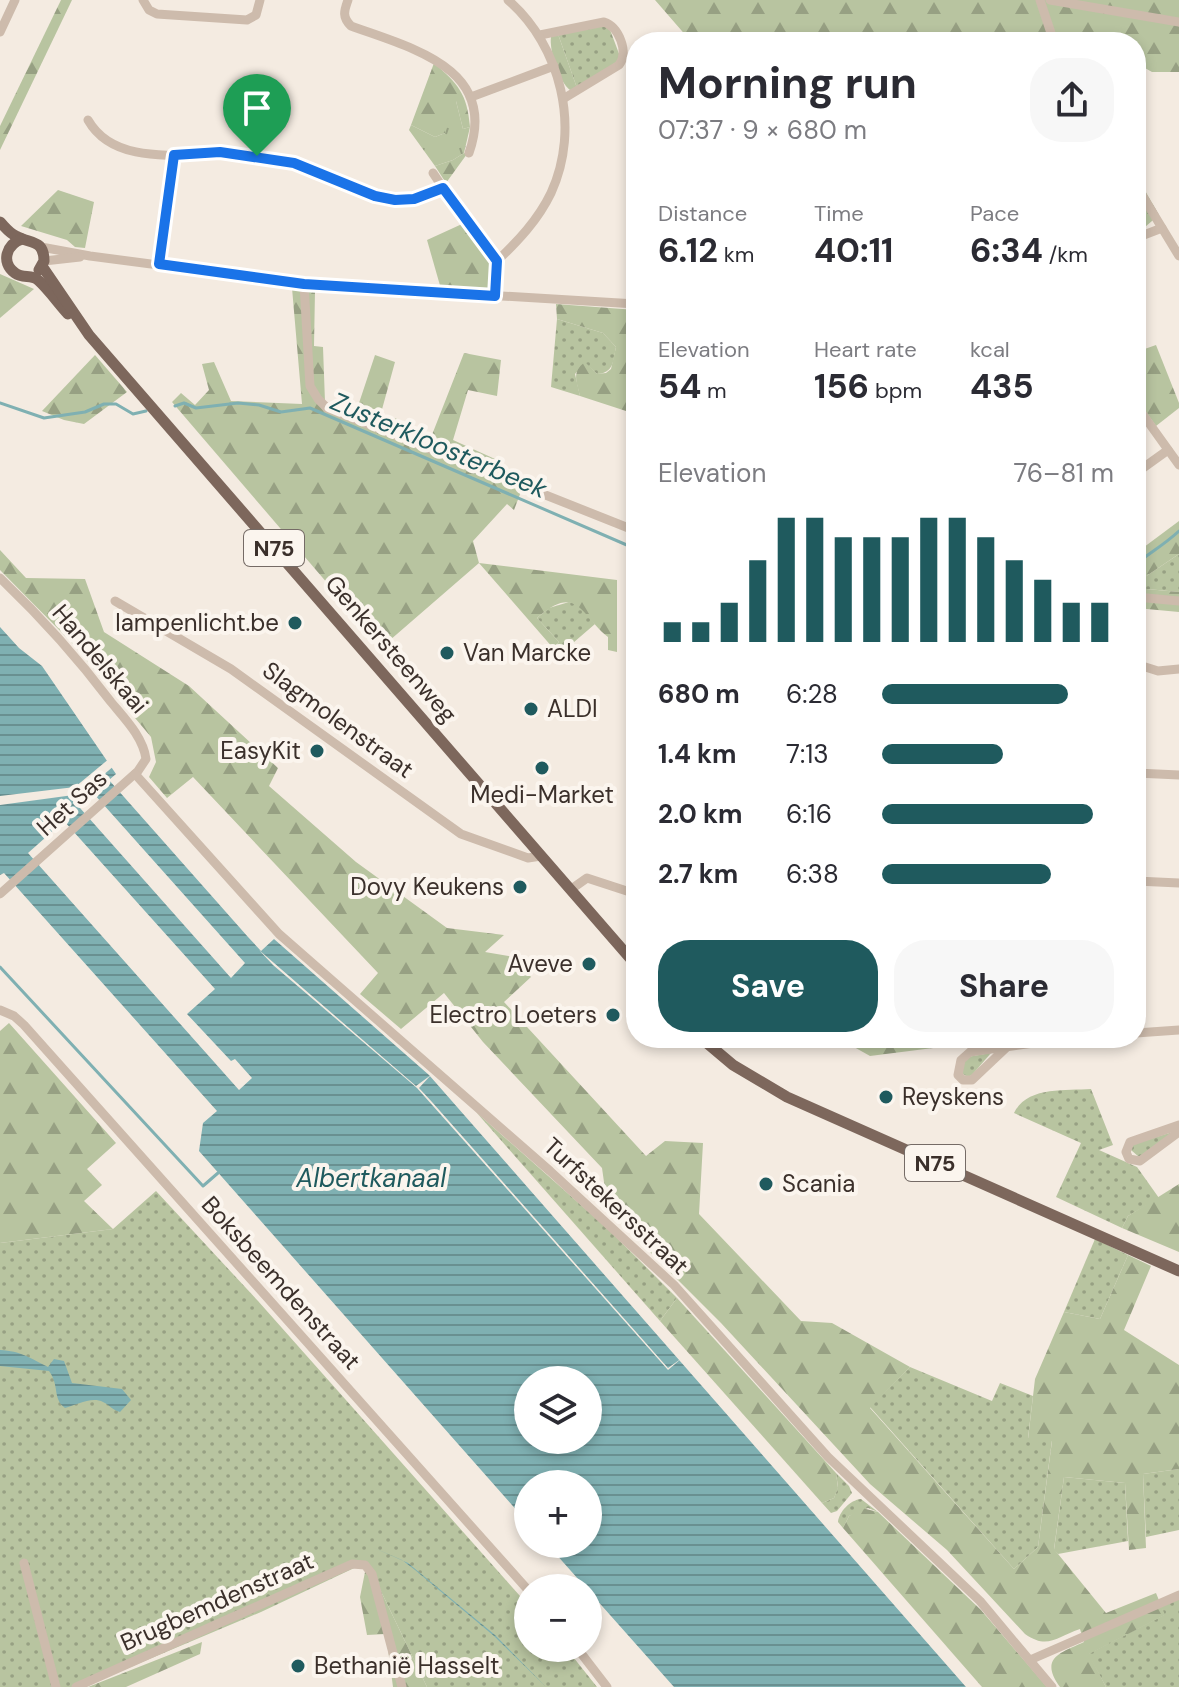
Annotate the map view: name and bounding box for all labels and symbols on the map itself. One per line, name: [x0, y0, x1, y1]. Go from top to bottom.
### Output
pin: [223, 74, 291, 156]
water label: Zusterkloosterbeek: [326, 384, 553, 506]
road number: N75: [244, 530, 304, 566]
street label: Genkersteenweg: [319, 568, 464, 729]
street label: Handelskaai: [46, 598, 155, 720]
place label: lampenlicht.be: [115, 607, 279, 638]
marker: lampenlicht.be: [286, 614, 304, 632]
place label: Van Marcke: [463, 637, 591, 668]
marker: Van Marcke: [438, 644, 456, 662]
street label: Slagmolenstraat: [257, 654, 420, 785]
place label: ALDI: [547, 693, 598, 724]
marker: ALDI: [522, 700, 540, 718]
place label: EasyKit: [220, 735, 301, 766]
marker: EasyKit: [308, 742, 326, 760]
marker: Medi-Market: [533, 759, 551, 777]
street label: Het Sas: [30, 763, 113, 842]
place label: Medi-Market: [470, 779, 614, 810]
place label: Dovy Keukens: [350, 871, 504, 902]
marker: Dovy Keukens: [511, 878, 529, 896]
place label: Aveve: [507, 948, 573, 979]
marker: Aveve: [580, 955, 598, 973]
place label: Electro Loeters: [429, 999, 597, 1030]
marker: Electro Loeters: [604, 1006, 622, 1024]
place label: Reyskens: [902, 1081, 1004, 1112]
marker: Reyskens: [877, 1088, 895, 1106]
street label: Turfstekersstraat: [537, 1130, 696, 1281]
road number: N75: [905, 1145, 965, 1181]
water label: Albertkanaal: [295, 1161, 447, 1195]
place label: Scania: [782, 1168, 855, 1199]
marker: Scania: [757, 1175, 775, 1193]
street label: Boksbeemdenstraat: [195, 1189, 368, 1376]
street label: Brugbemdenstraat: [115, 1545, 318, 1658]
place label: Bethanië Hasselt: [314, 1650, 499, 1681]
marker: Bethanië Hasselt: [289, 1657, 307, 1675]

